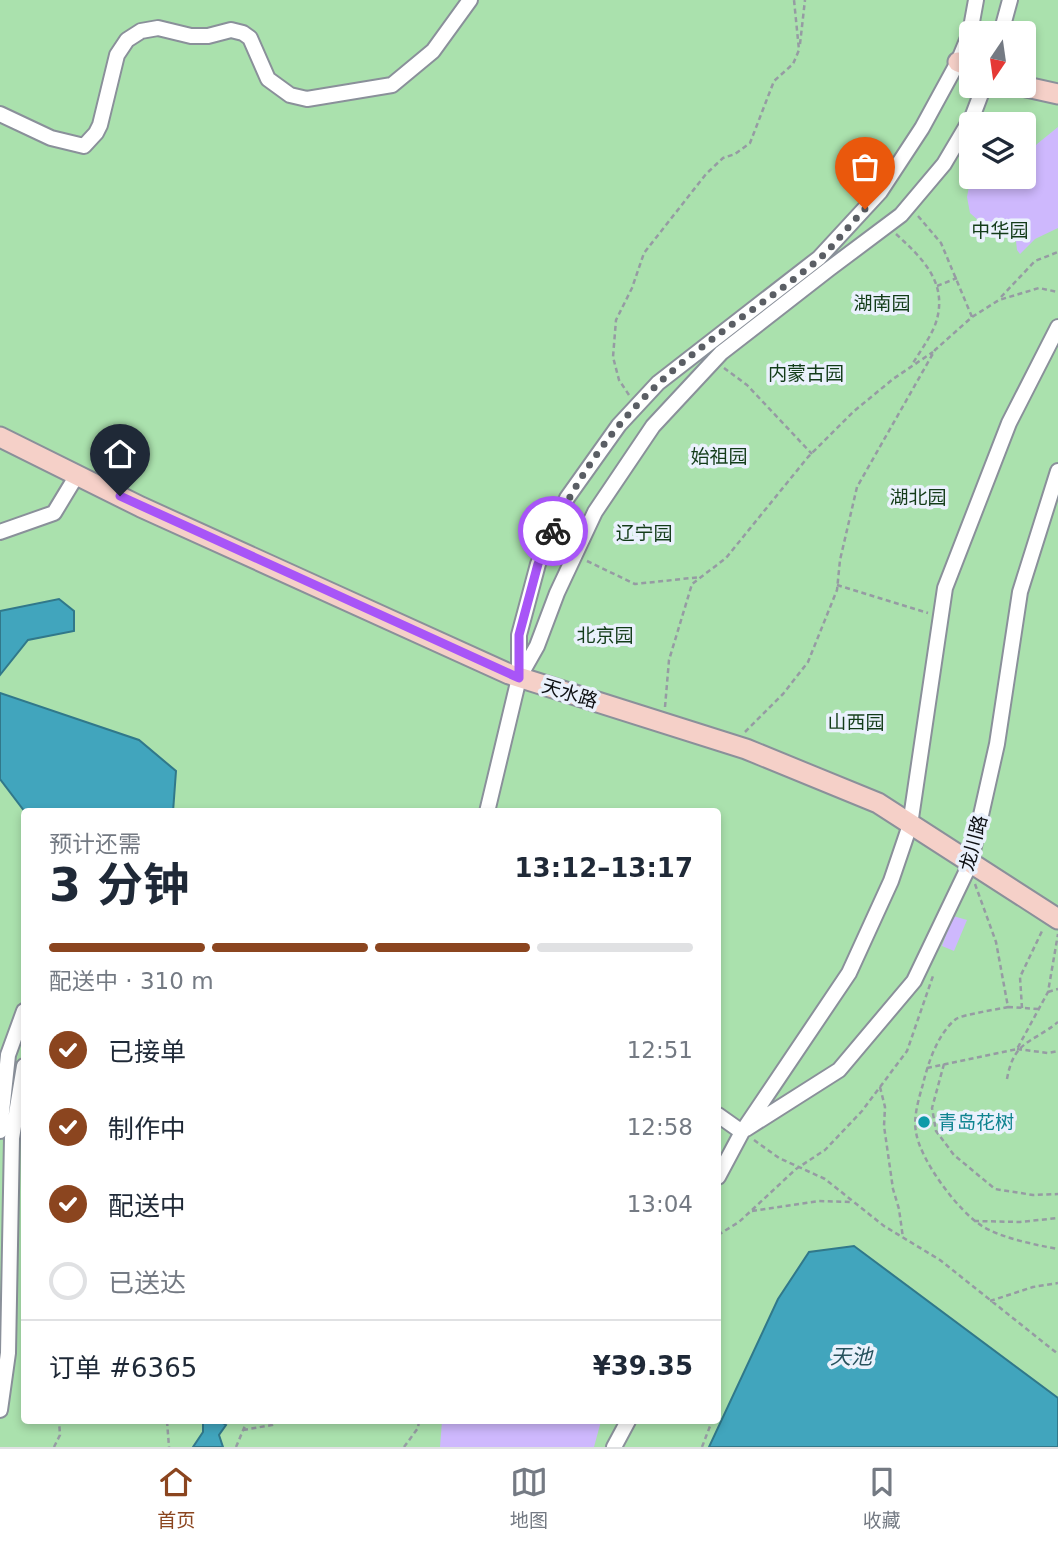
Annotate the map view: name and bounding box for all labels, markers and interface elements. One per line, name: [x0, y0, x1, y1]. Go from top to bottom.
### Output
north arrow: [959, 21, 1036, 98]
map controls: [959, 21, 1036, 189]
button: layers: [959, 112, 1036, 189]
pin: [835, 137, 895, 209]
icon: bag: [846, 148, 884, 186]
park label: 中华园: [971, 219, 1029, 241]
park label: 湖南园: [853, 292, 911, 314]
park label: 内蒙古园: [768, 362, 844, 384]
pin: [90, 424, 150, 496]
icon: home: [101, 435, 139, 473]
park label: 始祖园: [690, 445, 748, 467]
park label: 湖北园: [889, 486, 947, 508]
courier: [518, 496, 588, 566]
icon: bike: [534, 512, 572, 550]
park label: 辽宁园: [615, 522, 673, 544]
park label: 北京园: [576, 624, 634, 646]
street label: 天水路: [540, 674, 600, 712]
park label: 山西园: [827, 711, 885, 733]
street label: 龙川路: [955, 813, 991, 873]
text: 预计还需: [49, 831, 141, 857]
text: 13:12–13:17: [514, 853, 693, 883]
text: 3 分钟: [49, 858, 189, 912]
text: 配送中 · 310 m: [49, 968, 214, 994]
icon: check: [49, 1031, 87, 1069]
text: 已接单: [108, 1037, 186, 1067]
text: 12:51: [627, 1037, 693, 1063]
icon: check: [49, 1108, 87, 1146]
place label: 青岛花树: [938, 1111, 1014, 1133]
text: 制作中: [108, 1114, 186, 1144]
text: 12:58: [627, 1114, 693, 1140]
marker: 青岛花树: [916, 1114, 932, 1130]
icon: check: [49, 1185, 87, 1223]
text: 配送中: [108, 1191, 186, 1221]
text: 13:04: [627, 1191, 693, 1217]
text: 已送达: [108, 1268, 186, 1298]
water label: 天池: [830, 1345, 874, 1369]
text: ¥39.35: [593, 1351, 693, 1381]
text: 订单 #6365: [49, 1353, 197, 1383]
tab: 首页: [157, 1463, 195, 1532]
tab: 地图: [510, 1463, 548, 1532]
tab: 收藏: [863, 1463, 901, 1532]

